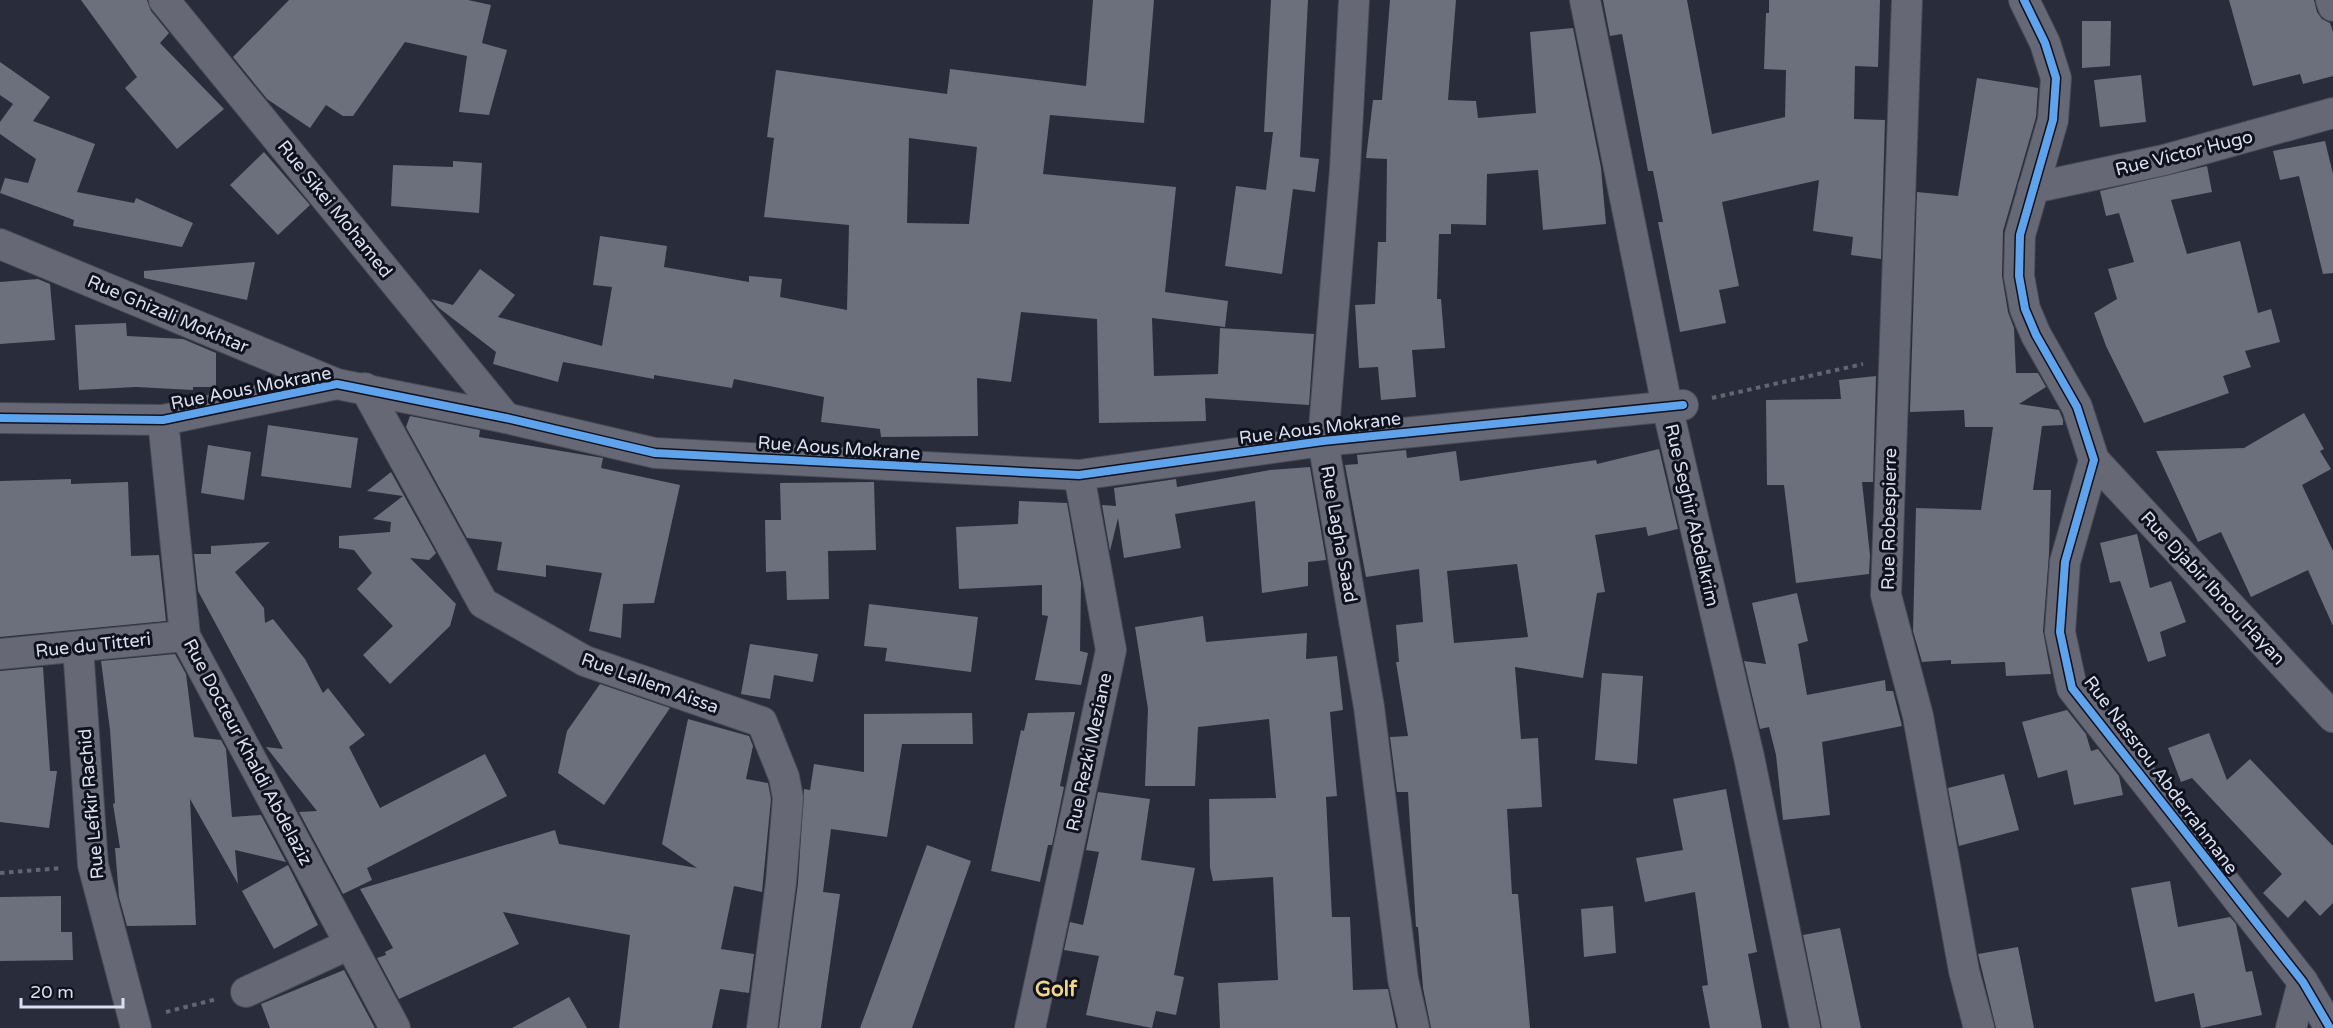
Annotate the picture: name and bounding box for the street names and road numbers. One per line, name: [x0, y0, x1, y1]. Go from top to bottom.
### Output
street label: Rue Victor Hugo: [2113, 125, 2255, 181]
street label: Rue Sikei Mohamed: [273, 136, 397, 282]
street label: Rue Ghizali Mokhtar: [84, 270, 252, 358]
street label: Rue Aous Mokrane: [169, 362, 333, 414]
street label: Rue Aous Mokrane: [1238, 407, 1402, 449]
street label: Rue Seghir Abdelkrim: [1660, 422, 1724, 608]
street label: Rue Aous Mokrane: [757, 431, 921, 465]
street label: Rue Robespierre: [1877, 448, 1901, 590]
street label: Rue Lagha Saad: [1316, 464, 1362, 604]
street label: Rue Djabir Ibnou Hayan: [2136, 507, 2290, 669]
street label: Rue du Titteri: [34, 628, 152, 662]
street label: Rue Docteur Khaldi Abdelaziz: [179, 635, 317, 869]
street label: Rue Lallem Aissa: [578, 648, 722, 718]
street label: Rue Rezki Meziane: [1061, 671, 1117, 833]
street label: Rue Nassrou Abderrahmane: [2079, 672, 2243, 878]
street label: Rue Lefkir Rachid: [73, 728, 109, 880]

